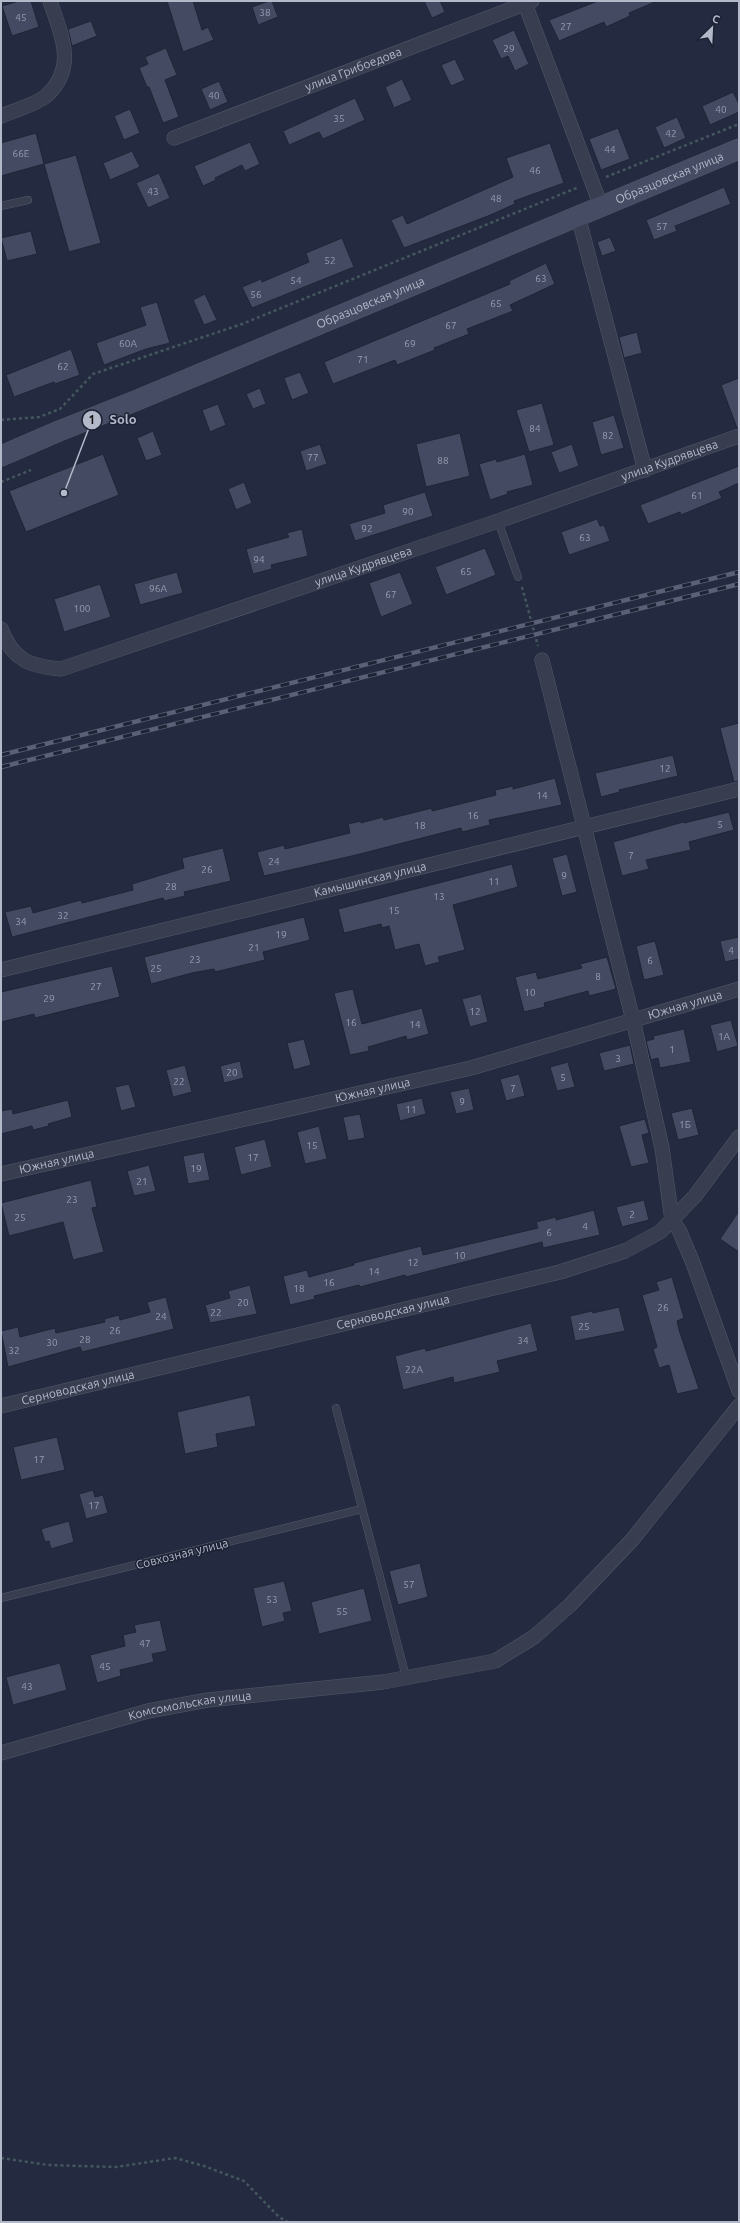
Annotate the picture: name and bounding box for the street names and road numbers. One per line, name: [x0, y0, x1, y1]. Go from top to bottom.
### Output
street label: улица Грибоедова: [303, 45, 403, 93]
street label: Образцовская улица: [613, 149, 725, 206]
street label: Образцовская улица: [314, 274, 426, 331]
street label: улица Кудрявцева: [619, 437, 720, 483]
street label: улица Кудрявцева: [313, 544, 414, 589]
street label: Камышинская улица: [313, 859, 427, 899]
street label: Южная улица: [646, 987, 723, 1021]
street label: Южная улица: [334, 1075, 411, 1104]
street label: Южная улица: [18, 1146, 95, 1176]
street label: Серноводская улица: [335, 1292, 451, 1331]
street label: Серноводская улица: [20, 1367, 136, 1407]
street label: Совхозная улица: [134, 1536, 229, 1571]
street label: Комсомольская улица: [127, 1689, 252, 1722]

